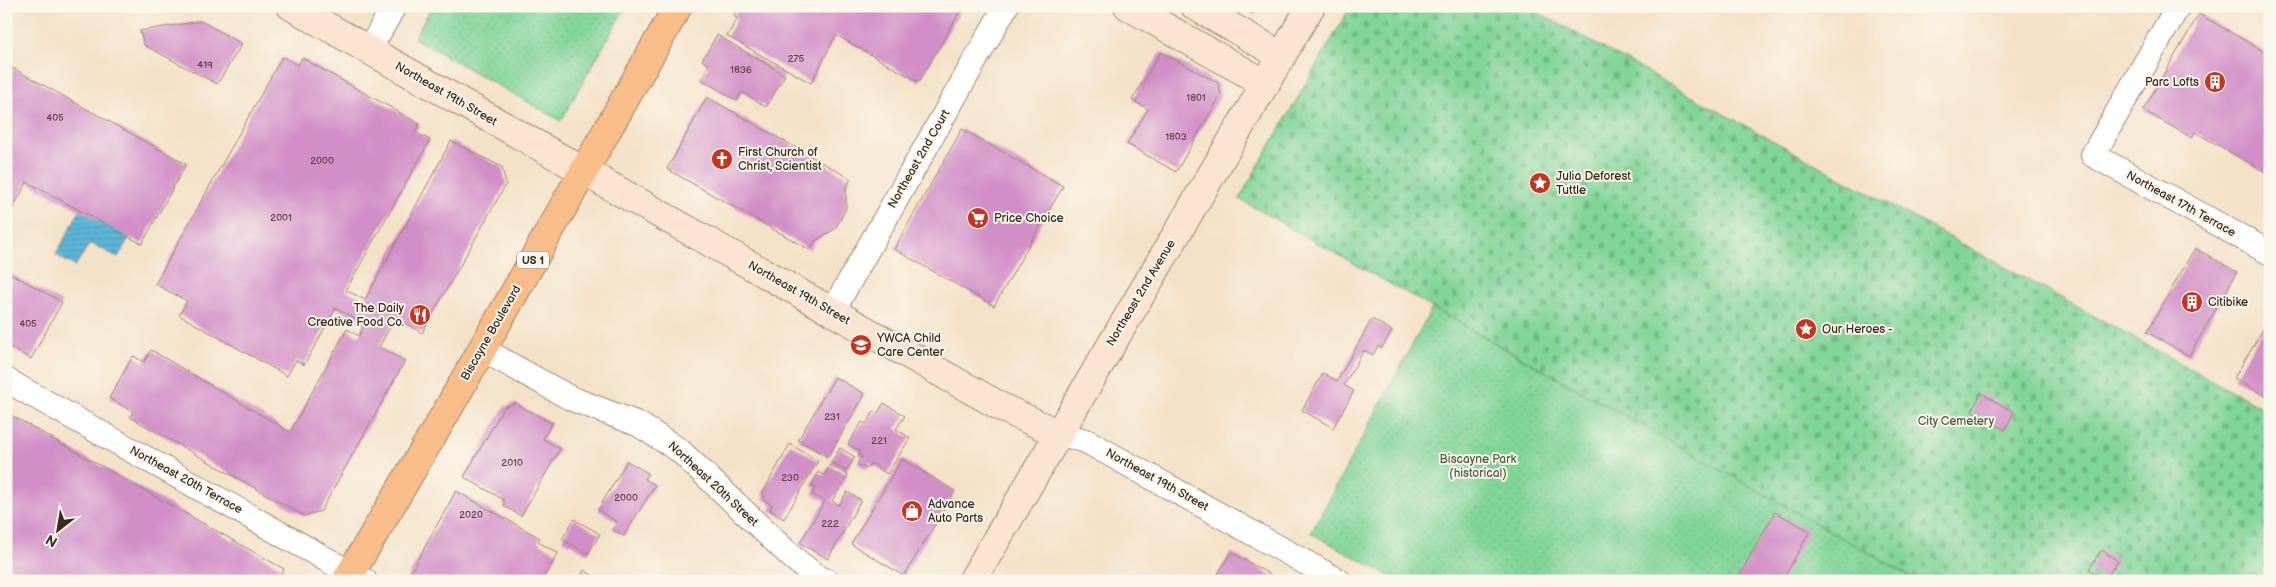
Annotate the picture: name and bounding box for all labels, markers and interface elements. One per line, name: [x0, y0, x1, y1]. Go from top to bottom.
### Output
house number: 275: [788, 53, 805, 65]
house number: 419: [197, 59, 213, 71]
street label: Northeast 19th Street: [392, 59, 500, 129]
house number: 1836: [730, 64, 752, 76]
building icon: Parc Lofts: [2203, 70, 2227, 94]
place label: Parc Lofts: [2145, 75, 2199, 90]
house number: 1801: [1186, 92, 1206, 104]
street label: Northeast 2nd Court: [885, 107, 954, 211]
house number: 405: [46, 112, 64, 124]
house number: 1803: [1165, 131, 1187, 143]
place label: First Church of Christ, Scientist: [738, 145, 822, 174]
church icon: First Church of Christ, Scientist: [710, 147, 734, 171]
house number: 2000: [310, 155, 334, 167]
street label: Northeast 17th Terrace: [2124, 168, 2238, 240]
place label: Julia Deforest Tuttle: [1556, 169, 1631, 198]
place icon: Julia Deforest Tuttle: [1528, 171, 1552, 195]
supermarket icon: Price Choice: [966, 206, 990, 230]
place label: Price Choice: [994, 211, 1064, 226]
house number: 2001: [270, 212, 292, 224]
street label: Northeast 2nd Avenue: [1103, 237, 1179, 349]
road number: US 1: [517, 252, 549, 268]
street label: Northeast 19th Street: [745, 258, 853, 328]
street label: Biscayne Boulevard: [458, 283, 524, 383]
building icon: Citibike: [2180, 290, 2204, 314]
place label: Citibike: [2208, 295, 2248, 310]
place label: The Daily Creative Food Co.: [308, 301, 405, 330]
restaurant icon: The Daily Creative Food Co.: [408, 303, 432, 327]
place icon: Our Heroes -: [1794, 317, 1818, 341]
house number: 405: [19, 318, 37, 330]
place label: Our Heroes -: [1822, 322, 1892, 337]
place label: YWCA Child Care Center: [876, 331, 945, 360]
school or university icon: YWCA Child Care Center: [849, 333, 873, 357]
house number: 231: [824, 411, 840, 423]
park label: City Cemetery: [1918, 414, 1995, 429]
house number: 221: [871, 435, 887, 447]
street label: Northeast 20th Street: [665, 438, 761, 530]
street label: Northeast 20th Terrace: [127, 443, 245, 517]
street label: Northeast 19th Street: [1103, 446, 1211, 515]
park label: Biscayne Park (historical): [1440, 452, 1517, 481]
house number: 2010: [501, 457, 523, 469]
house number: 230: [781, 472, 799, 484]
house number: 2000: [614, 492, 638, 504]
place label: Advance Auto Parts: [928, 497, 983, 526]
shop icon: Advance Auto Parts: [900, 499, 924, 523]
north arrow: [32, 504, 82, 554]
house number: 2020: [459, 509, 483, 521]
house number: 222: [821, 518, 839, 530]
text: N: [43, 531, 60, 551]

